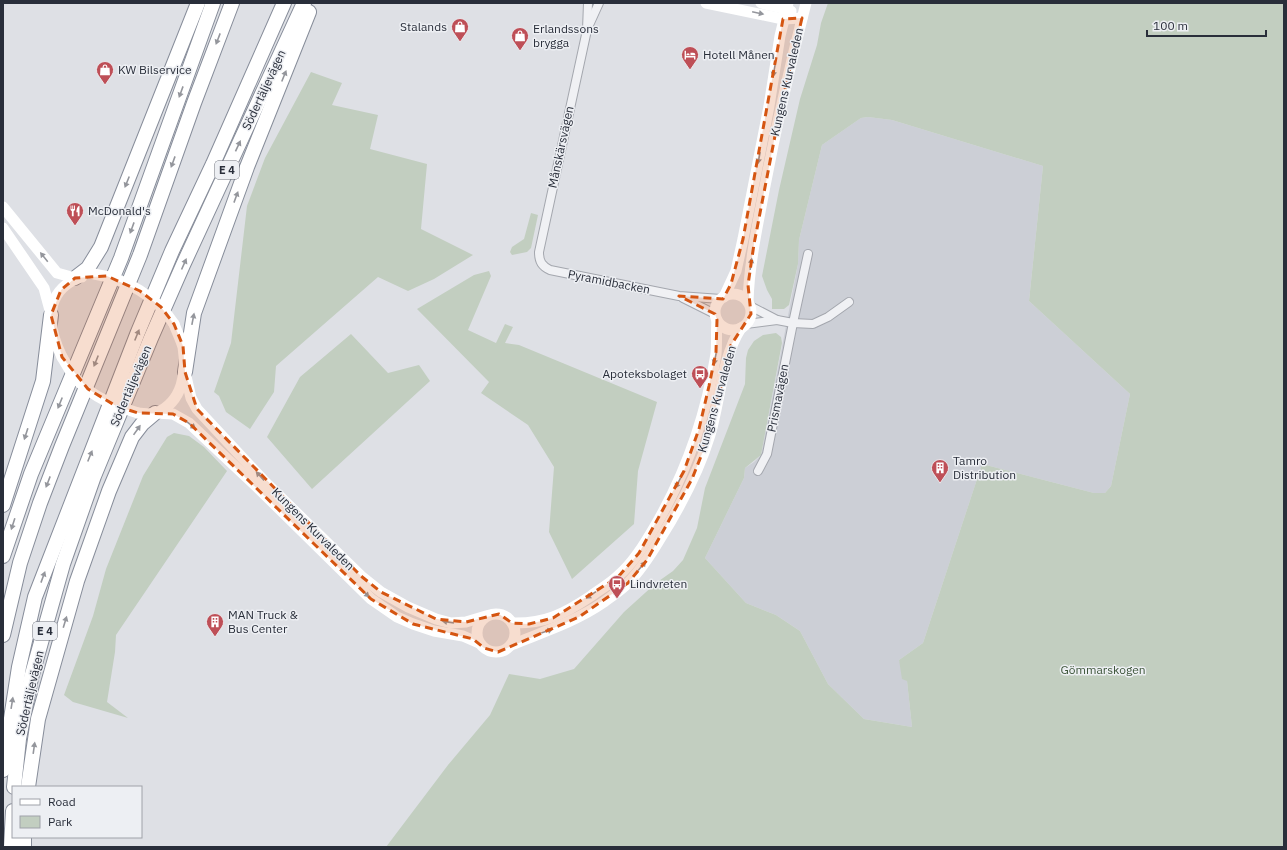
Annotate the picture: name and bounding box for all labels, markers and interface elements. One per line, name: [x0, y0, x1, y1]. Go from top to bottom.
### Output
one-way arrow: [752, 11, 764, 17]
scale bar: [1147, 12, 1266, 38]
shop icon: Stalands: [450, 17, 470, 42]
text: 100 m: [1153, 18, 1188, 33]
place label: Stalands: [400, 19, 447, 34]
place label: Erlandssons brygga: [533, 21, 599, 50]
shop icon: Erlandssons brygga: [510, 26, 530, 51]
street label: Kungens Kurvaleden: [767, 26, 806, 138]
one-way arrow: [215, 34, 221, 46]
hotel icon: Hotell Månen: [680, 45, 700, 70]
street label: Södertäljevägen: [238, 47, 289, 132]
place label: Hotell Månen: [703, 47, 775, 62]
shop icon: KW Bilservice: [95, 60, 115, 85]
place label: KW Bilservice: [118, 62, 192, 77]
one-way arrow: [771, 65, 777, 78]
one-way arrow: [281, 70, 287, 82]
one-way arrow: [177, 87, 183, 99]
street label: Månskärsvägen: [544, 105, 577, 189]
one-way arrow: [235, 140, 241, 152]
one-way arrow: [756, 152, 762, 164]
one-way arrow: [170, 156, 176, 168]
road number: E 4: [215, 161, 239, 179]
one-way arrow: [123, 177, 129, 189]
one-way arrow: [234, 191, 240, 203]
restaurant icon: McDonald's: [65, 201, 85, 226]
place label: McDonald's: [88, 203, 151, 218]
one-way arrow: [129, 222, 135, 234]
one-way arrow: [40, 252, 49, 263]
one-way arrow: [180, 258, 187, 270]
one-way arrow: [748, 258, 754, 270]
street label: Pyramidbacken: [567, 266, 651, 297]
one-way arrow: [190, 313, 196, 326]
one-way arrow: [135, 328, 141, 340]
street label: Södertäljevägen: [107, 343, 154, 429]
street label: Kungens Kurvaleden: [694, 344, 739, 454]
one-way arrow: [711, 353, 717, 365]
one-way arrow: [93, 356, 99, 368]
street label: Prismavägen: [764, 363, 791, 433]
bus stop icon: Apoteksbolaget: [690, 364, 710, 389]
place label: Apoteksbolaget: [602, 366, 687, 381]
one-way arrow: [57, 397, 63, 409]
one-way arrow: [185, 421, 196, 429]
one-way arrow: [133, 425, 141, 436]
one-way arrow: [23, 429, 29, 441]
one-way arrow: [87, 449, 93, 461]
place label: Tamro Distribution: [953, 453, 1016, 482]
building icon: Tamro Distribution: [930, 458, 950, 483]
one-way arrow: [255, 471, 264, 481]
one-way arrow: [44, 476, 50, 488]
one-way arrow: [675, 478, 681, 489]
street label: Kungens Kurvaleden: [269, 484, 358, 573]
one-way arrow: [10, 518, 16, 530]
one-way arrow: [638, 560, 647, 571]
one-way arrow: [40, 571, 46, 583]
bus stop icon: Lindvreten: [607, 574, 627, 599]
place label: Lindvreten: [630, 576, 687, 591]
one-way arrow: [360, 588, 370, 598]
one-way arrow: [586, 591, 596, 599]
place label: MAN Truck & Bus Center: [228, 607, 298, 636]
building icon: MAN Truck & Bus Center: [205, 612, 225, 637]
one-way arrow: [62, 616, 68, 628]
one-way arrow: [442, 619, 454, 625]
road number: E 4: [33, 622, 57, 640]
one-way arrow: [542, 628, 554, 634]
street label: Södertäljevägen: [12, 649, 47, 737]
park label: Gömmarskogen: [1060, 662, 1146, 677]
one-way arrow: [9, 697, 15, 709]
one-way arrow: [31, 742, 37, 754]
legend: [12, 786, 142, 838]
text: Road: [48, 794, 76, 809]
text: Park: [48, 814, 73, 829]

